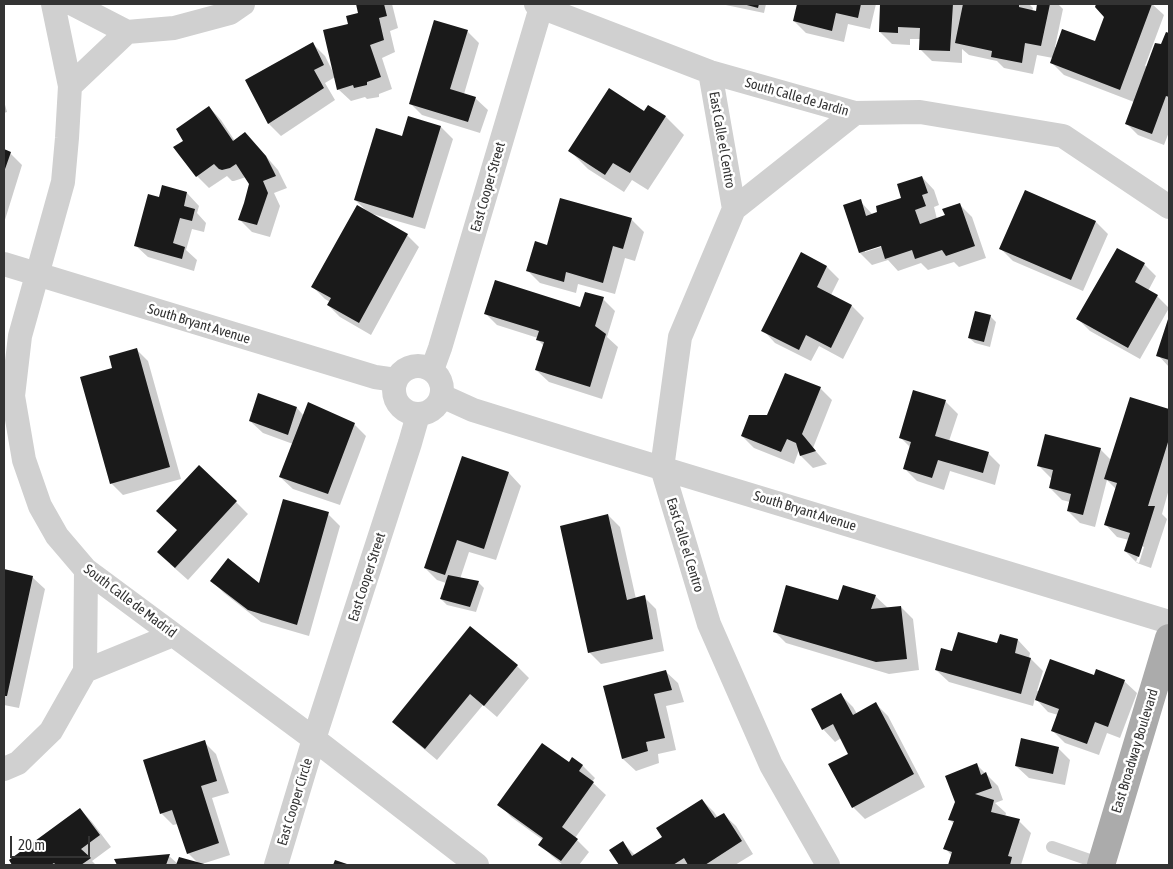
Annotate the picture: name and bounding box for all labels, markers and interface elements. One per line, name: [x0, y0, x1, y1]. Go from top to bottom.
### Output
street label: South Calle de Jardin: [743, 74, 851, 120]
street label: East Calle el Centro: [705, 90, 739, 190]
street label: East Cooper Street: [467, 140, 509, 234]
street label: South Bryant Avenue: [146, 300, 252, 348]
street label: South Bryant Avenue: [752, 487, 858, 535]
street label: East Calle el Centro: [663, 496, 707, 594]
street label: East Cooper Street: [345, 530, 389, 624]
street label: South Calle de Madrid: [80, 561, 180, 641]
street label: East Broadway Boulevard: [1108, 687, 1162, 815]
street label: East Cooper Circle: [274, 756, 316, 848]
scale bar: [12, 826, 92, 858]
text: 20 m: [18, 836, 45, 853]

